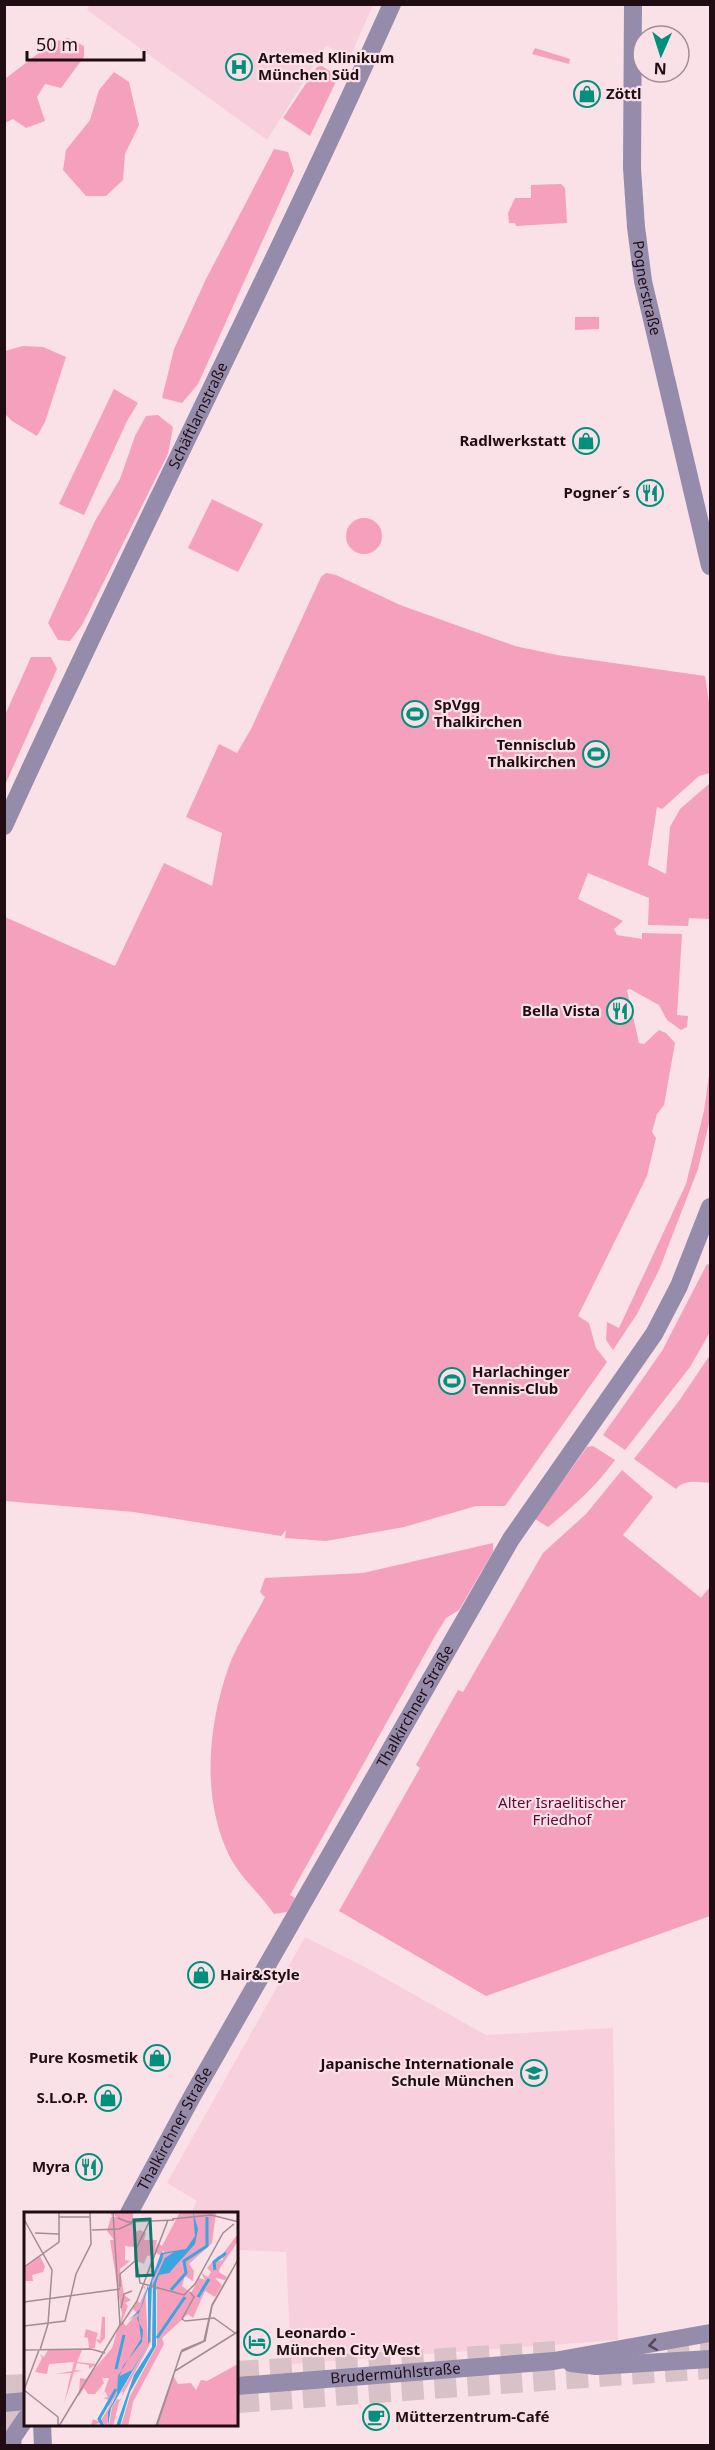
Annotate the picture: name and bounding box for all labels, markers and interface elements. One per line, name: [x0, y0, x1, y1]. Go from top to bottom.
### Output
scale bar: [27, 24, 144, 62]
north arrow: [631, 24, 691, 84]
text: 50 m: [36, 32, 78, 56]
place label: Artemed Klinikum München Süd: [258, 47, 394, 84]
hospital icon: Artemed Klinikum München Süd: [224, 52, 254, 82]
text: N: [653, 58, 667, 80]
shop icon: Zöttl: [572, 79, 602, 109]
place label: Zöttl: [606, 83, 642, 103]
street label: Pognerstraße: [629, 239, 666, 337]
street label: Schäftlarnstraße: [163, 358, 232, 472]
shop icon: Radlwerkstatt: [571, 426, 601, 456]
place label: Radlwerkstatt: [459, 430, 566, 450]
restaurant icon: Pogner´s: [635, 478, 665, 508]
place label: Pogner´s: [563, 482, 630, 502]
place label: SpVgg Thalkirchen: [434, 694, 522, 731]
sports icon: SpVgg Thalkirchen: [400, 699, 430, 729]
place label: Tennisclub Thalkirchen: [488, 734, 576, 771]
sports icon: Tennisclub Thalkirchen: [581, 739, 611, 769]
restaurant icon: Bella Vista: [605, 996, 635, 1026]
place label: Bella Vista: [522, 1000, 600, 1020]
place label: Harlachinger Tennis-Club: [472, 1361, 570, 1398]
sports icon: Harlachinger Tennis-Club: [437, 1366, 467, 1396]
street label: Thalkirchner Straße: [371, 1641, 457, 1771]
park label: Alter Israelitischer Friedhof: [498, 1792, 626, 1829]
shop icon: Hair&Style: [186, 1960, 216, 1990]
place label: Hair&Style: [220, 1964, 300, 1984]
shop icon: Pure Kosmetik: [142, 2043, 172, 2073]
place label: Pure Kosmetik: [29, 2047, 139, 2067]
place label: Japanische Internationale Schule München: [318, 2053, 514, 2090]
school or university icon: Japanische Internationale Schule München: [519, 2058, 549, 2088]
street label: Thalkirchner Straße: [132, 2063, 216, 2194]
shop icon: S.L.O.P.: [93, 2083, 123, 2113]
place label: S.L.O.P.: [37, 2087, 88, 2107]
restaurant icon: Myra: [74, 2152, 104, 2182]
place label: Myra: [32, 2156, 70, 2176]
inset map: [24, 2212, 238, 2426]
place label: Leonardo - München City West: [276, 2322, 421, 2359]
hotel icon: Leonardo - München City West: [242, 2327, 272, 2357]
one-way arrow: [649, 2338, 658, 2350]
street label: Brudermühlstraße: [330, 2357, 461, 2388]
cafe icon: Mütterzentrum-Café: [361, 2402, 391, 2432]
place label: Mütterzentrum-Café: [395, 2406, 549, 2426]

